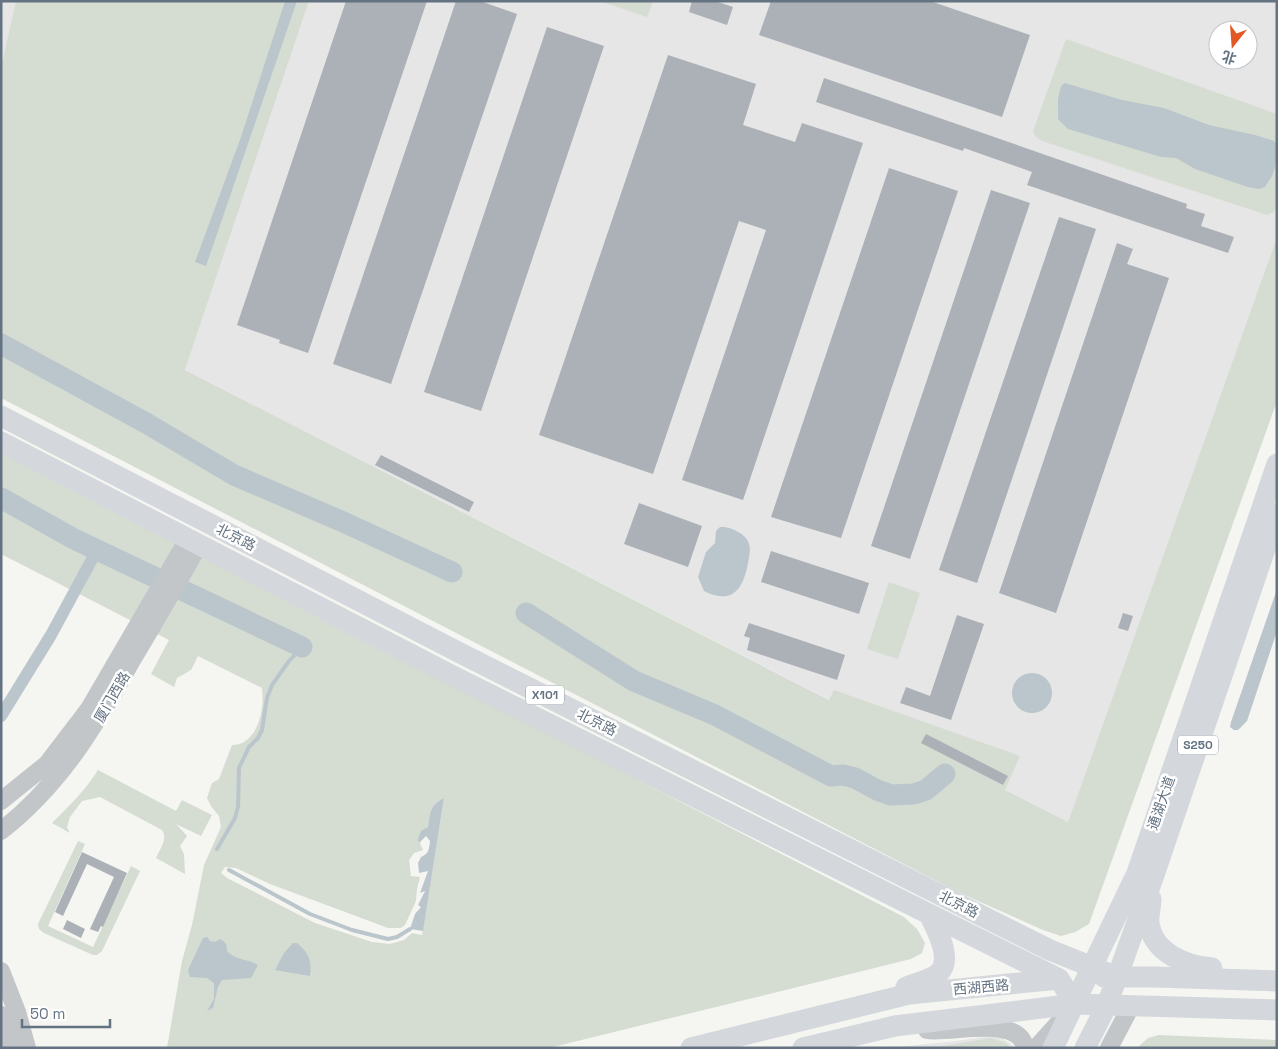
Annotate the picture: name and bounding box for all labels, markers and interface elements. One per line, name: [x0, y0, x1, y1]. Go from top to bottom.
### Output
north arrow: [1208, 20, 1258, 70]
text: 北: [1220, 47, 1239, 68]
street label: 北京路: [213, 519, 259, 555]
street label: 厦门西路: [90, 668, 134, 726]
road number: X101: [526, 686, 564, 704]
street label: 北京路: [574, 704, 620, 740]
road number: S250: [1178, 736, 1218, 754]
street label: 通湖大道: [1143, 774, 1179, 832]
street label: 北京路: [936, 886, 982, 922]
street label: 西湖西路: [952, 976, 1010, 998]
scale bar: [22, 996, 110, 1028]
text: 50 m: [30, 1004, 65, 1023]

